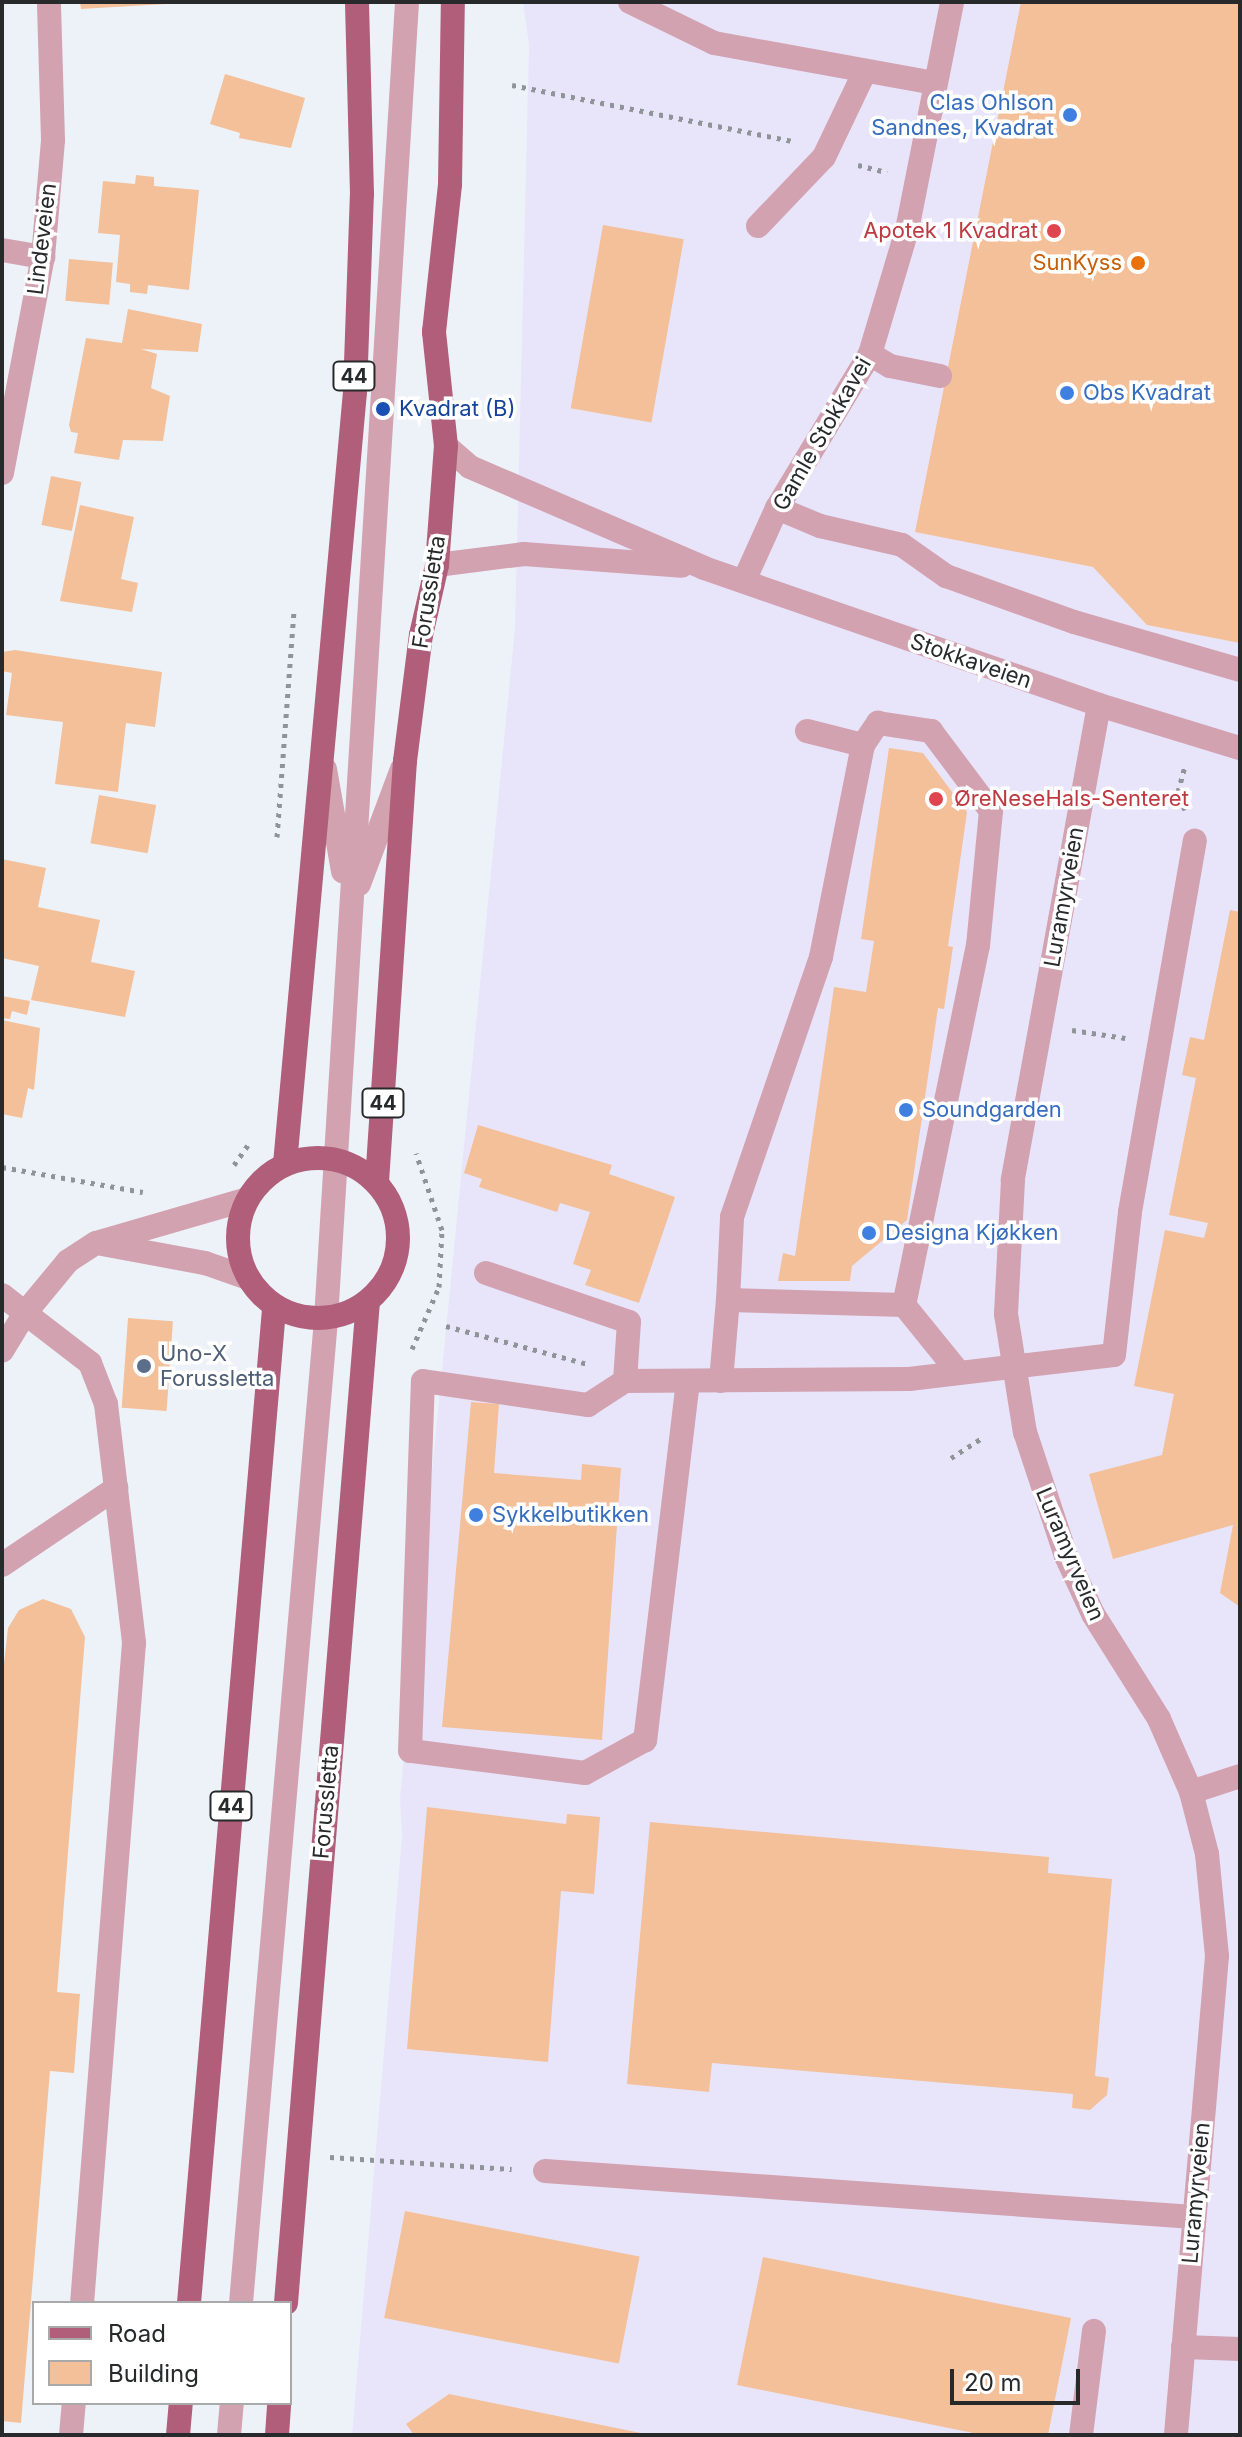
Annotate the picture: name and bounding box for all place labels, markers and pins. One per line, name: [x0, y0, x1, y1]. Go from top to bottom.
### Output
place label: Clas Ohlson Sandnes, Kvadrat: [871, 89, 1054, 140]
marker: Clas Ohlson Sandnes, Kvadrat: [1061, 106, 1079, 124]
place label: Apotek 1 Kvadrat: [863, 218, 1038, 244]
marker: Apotek 1 Kvadrat: [1045, 222, 1063, 240]
place label: SunKyss: [1032, 250, 1122, 276]
marker: SunKyss: [1129, 254, 1147, 272]
place label: Obs Kvadrat: [1083, 380, 1211, 406]
marker: Obs Kvadrat: [1058, 384, 1076, 402]
place label: Kvadrat (B): [399, 396, 515, 422]
marker: Kvadrat (B): [374, 400, 392, 418]
place label: ØreNeseHals-Senteret: [954, 786, 1189, 812]
marker: ØreNeseHals-Senteret: [925, 788, 947, 810]
place label: Soundgarden: [922, 1097, 1062, 1123]
marker: Soundgarden: [897, 1101, 915, 1119]
place label: Designa Kjøkken: [885, 1220, 1058, 1246]
marker: Designa Kjøkken: [860, 1224, 878, 1242]
place label: Uno-X Forussletta: [160, 1340, 274, 1392]
marker: Uno-X Forussletta: [135, 1357, 153, 1375]
place label: Sykkelbutikken: [492, 1502, 649, 1528]
marker: Sykkelbutikken: [467, 1506, 485, 1524]

